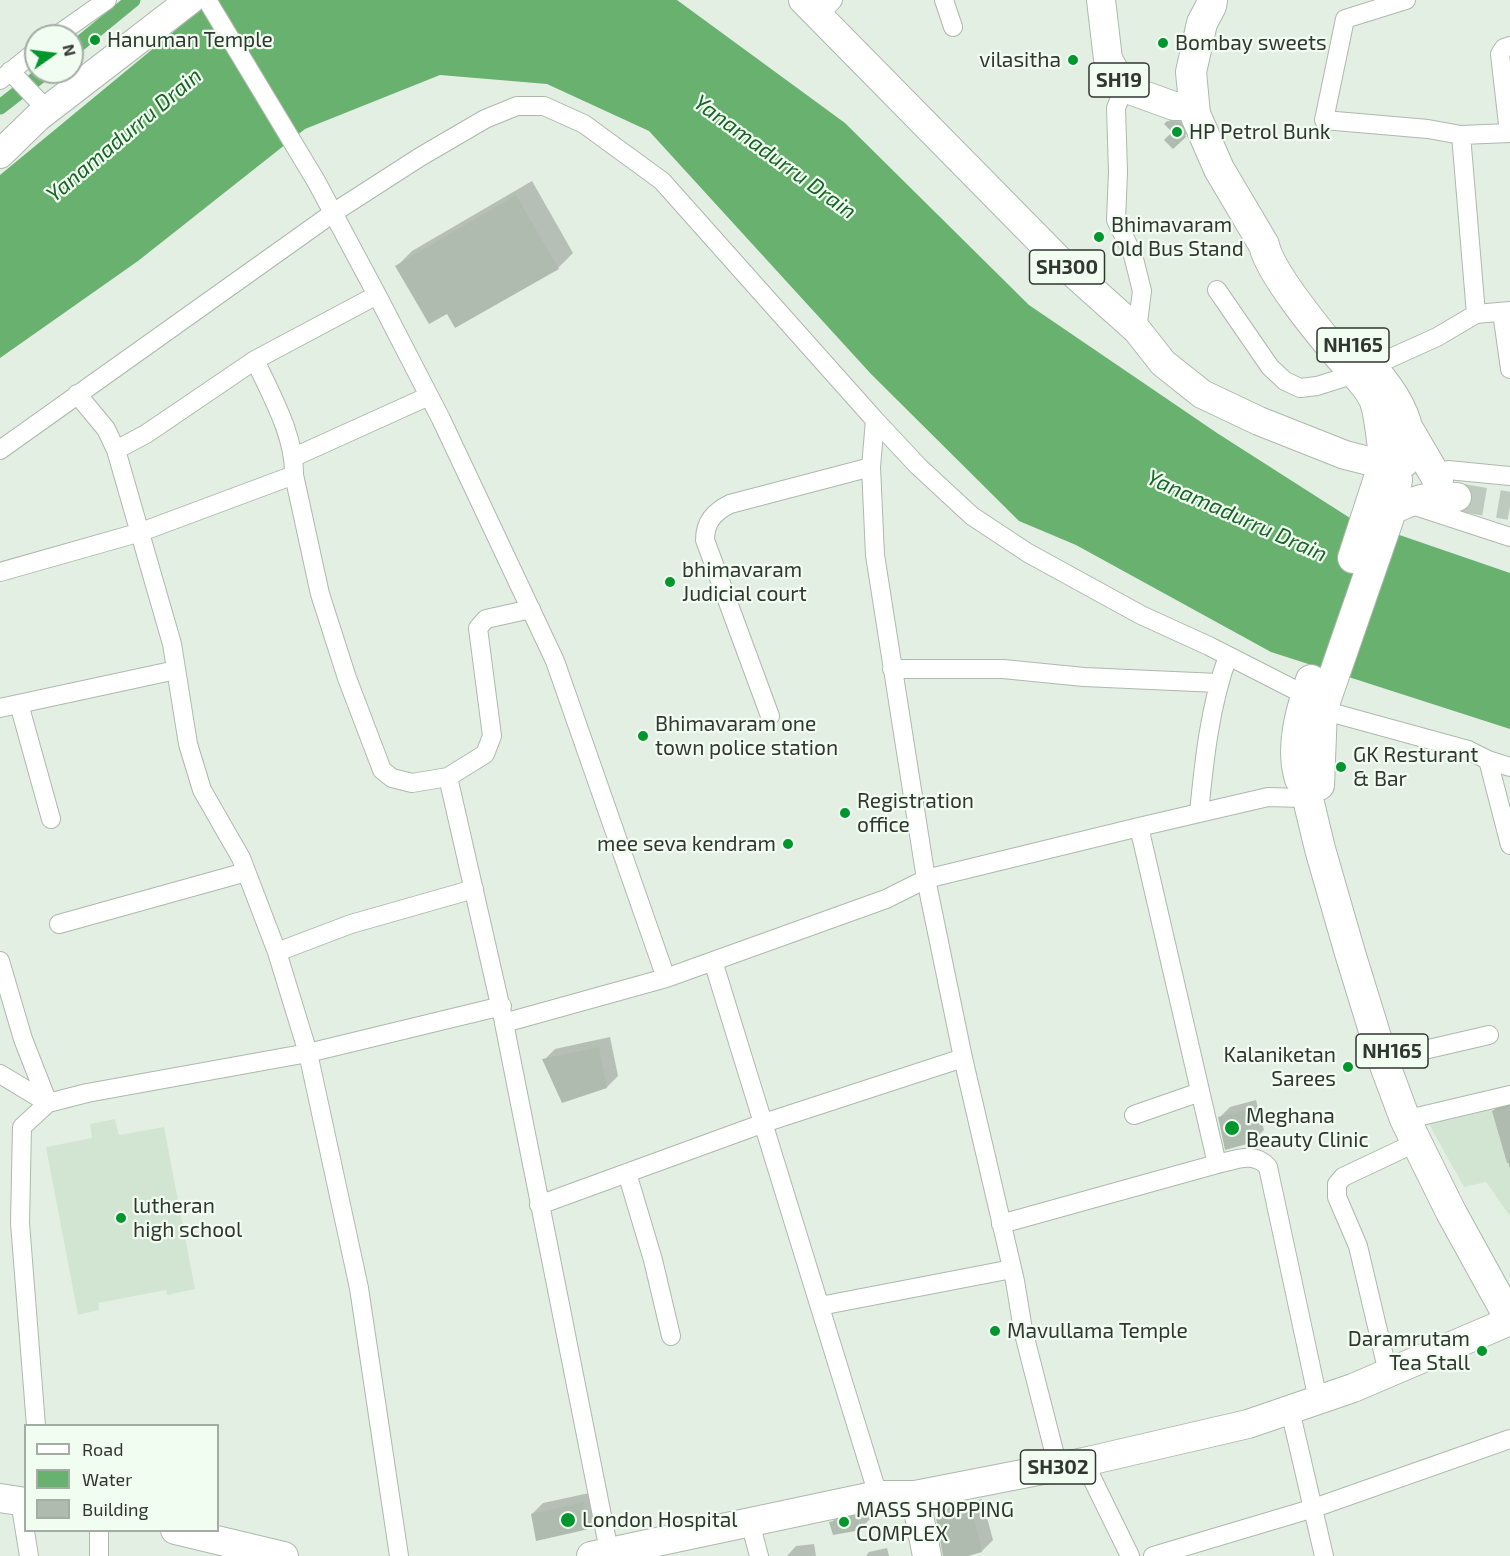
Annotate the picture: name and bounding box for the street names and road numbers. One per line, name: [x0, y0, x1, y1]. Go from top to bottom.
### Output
road number: SH19: [1089, 63, 1149, 97]
road number: SH300: [1030, 250, 1104, 284]
road number: NH165: [1317, 328, 1389, 362]
road number: NH165: [1356, 1034, 1428, 1068]
road number: SH302: [1020, 1450, 1096, 1484]

